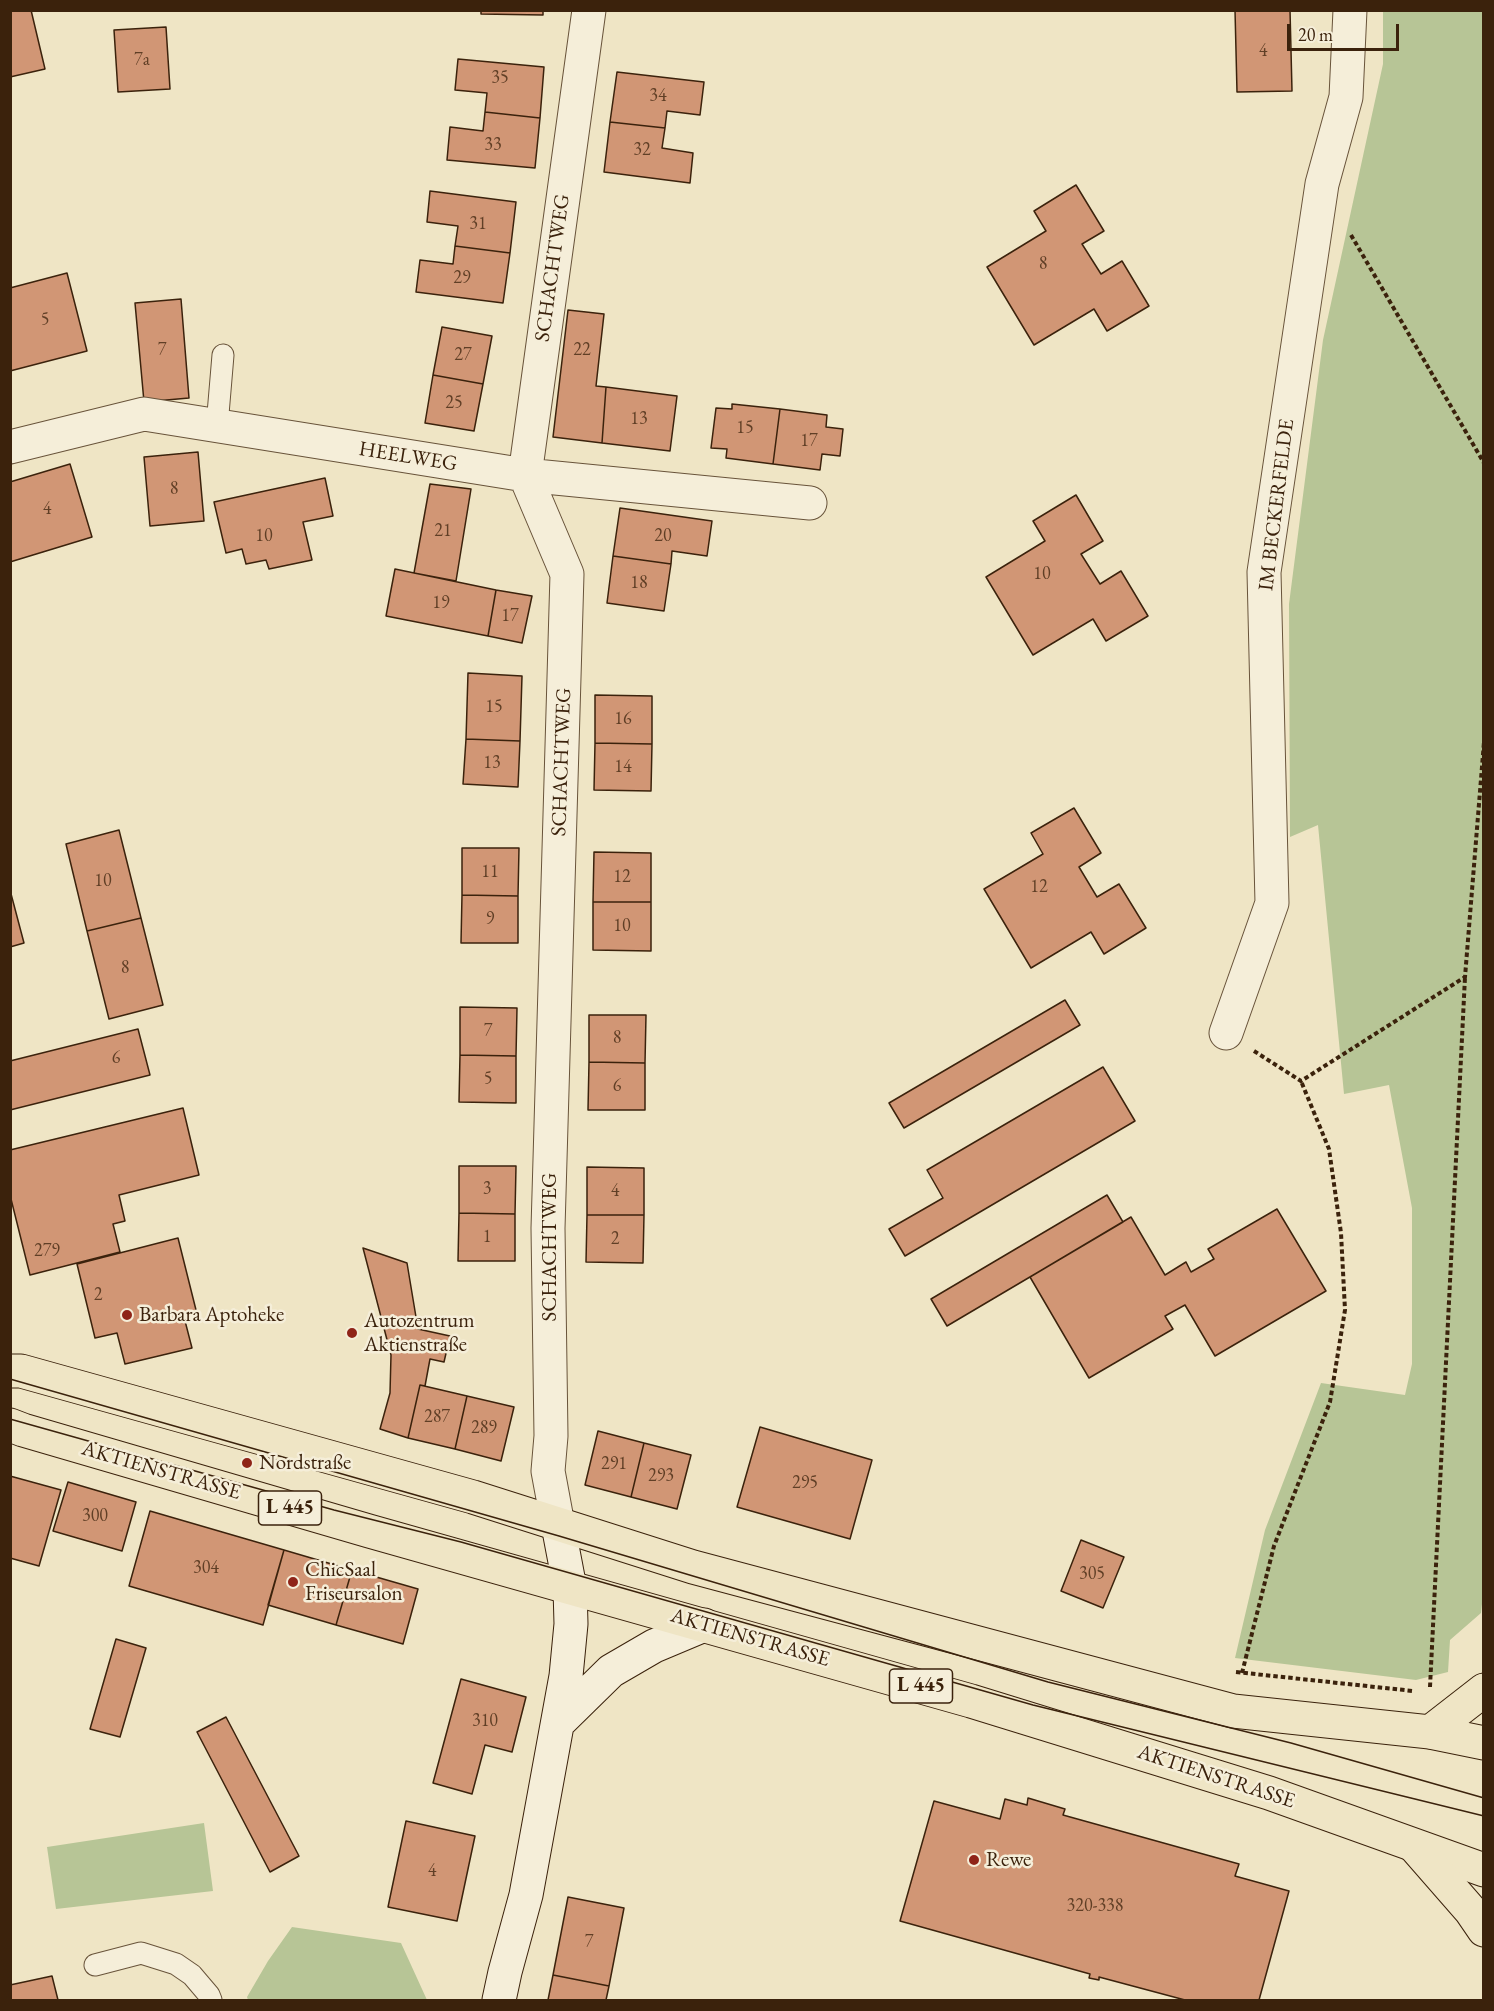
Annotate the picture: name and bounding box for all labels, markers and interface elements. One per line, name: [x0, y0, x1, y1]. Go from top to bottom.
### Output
scale bar: [1290, 12, 1402, 50]
text: 20 m: [1298, 23, 1333, 46]
house number: 4: [1259, 40, 1267, 62]
house number: 7a: [134, 49, 150, 71]
house number: 35: [491, 67, 509, 89]
house number: 34: [649, 85, 667, 107]
house number: 33: [484, 134, 502, 156]
house number: 32: [633, 139, 651, 161]
street label: SCHACHTWEG: [530, 193, 576, 343]
house number: 31: [469, 213, 487, 235]
house number: 8: [1039, 253, 1047, 275]
house number: 29: [453, 267, 471, 289]
house number: 5: [41, 309, 49, 331]
house number: 7: [158, 339, 166, 361]
house number: 22: [573, 339, 591, 361]
house number: 27: [454, 344, 472, 366]
house number: 25: [445, 392, 463, 414]
house number: 13: [630, 408, 648, 430]
house number: 15: [736, 417, 754, 439]
street label: IM BECKERFELDE: [1254, 418, 1300, 592]
house number: 17: [800, 430, 818, 452]
street label: HEELWEG: [357, 437, 459, 477]
house number: 8: [170, 478, 178, 500]
house number: 4: [43, 498, 51, 520]
house number: 21: [434, 520, 452, 542]
house number: 10: [255, 525, 273, 547]
house number: 20: [654, 525, 672, 547]
house number: 10: [1033, 563, 1051, 585]
house number: 18: [630, 572, 648, 594]
house number: 19: [432, 592, 450, 614]
house number: 17: [501, 605, 519, 627]
street label: SCHACHTWEG: [547, 687, 577, 837]
house number: 15: [485, 696, 503, 718]
house number: 16: [614, 708, 632, 730]
house number: 13: [483, 752, 501, 774]
house number: 14: [614, 756, 632, 778]
house number: 11: [481, 861, 499, 883]
house number: 12: [613, 866, 631, 888]
house number: 10: [94, 870, 112, 892]
house number: 12: [1030, 876, 1048, 898]
house number: 9: [486, 908, 494, 930]
house number: 10: [613, 915, 631, 937]
house number: 8: [121, 957, 129, 979]
house number: 7: [484, 1020, 492, 1042]
house number: 8: [613, 1027, 621, 1049]
house number: 6: [112, 1047, 120, 1069]
house number: 5: [484, 1068, 492, 1090]
house number: 6: [613, 1075, 621, 1097]
street label: SCHACHTWEG: [537, 1173, 563, 1321]
house number: 3: [483, 1178, 491, 1200]
house number: 4: [611, 1180, 619, 1202]
house number: 1: [483, 1226, 491, 1248]
house number: 2: [611, 1228, 619, 1250]
house number: 279: [34, 1240, 60, 1262]
house number: 2: [94, 1284, 102, 1306]
place label: Barbara Aptoheke: [139, 1302, 284, 1328]
marker: Barbara Aptoheke: [120, 1308, 134, 1322]
place label: Autozentrum Aktienstraße: [364, 1308, 474, 1358]
marker: Autozentrum Aktienstraße: [345, 1326, 359, 1340]
house number: 287: [424, 1406, 450, 1428]
house number: 289: [471, 1417, 497, 1439]
street label: AKTIENSTRASSE: [79, 1436, 243, 1506]
place label: Nordstraße: [259, 1450, 351, 1476]
house number: 291: [601, 1453, 627, 1475]
marker: Nordstraße: [240, 1456, 254, 1470]
house number: 293: [648, 1465, 674, 1487]
house number: 295: [792, 1472, 818, 1494]
road number: L 445: [258, 1491, 322, 1525]
house number: 300: [82, 1505, 108, 1527]
house number: 304: [193, 1557, 219, 1579]
place label: ChicSaal Friseursalon: [305, 1557, 403, 1607]
house number: 305: [1079, 1563, 1105, 1585]
marker: ChicSaal Friseursalon: [286, 1575, 300, 1589]
street label: AKTIENSTRASSE: [668, 1603, 832, 1673]
road number: L 445: [890, 1669, 952, 1703]
house number: 310: [472, 1710, 498, 1732]
street label: AKTIENSTRASSE: [1134, 1740, 1298, 1814]
place label: Rewe: [986, 1847, 1031, 1873]
marker: Rewe: [967, 1853, 981, 1867]
house number: 4: [428, 1860, 436, 1882]
house number: 320-338: [1067, 1895, 1123, 1917]
house number: 7: [585, 1931, 593, 1953]

